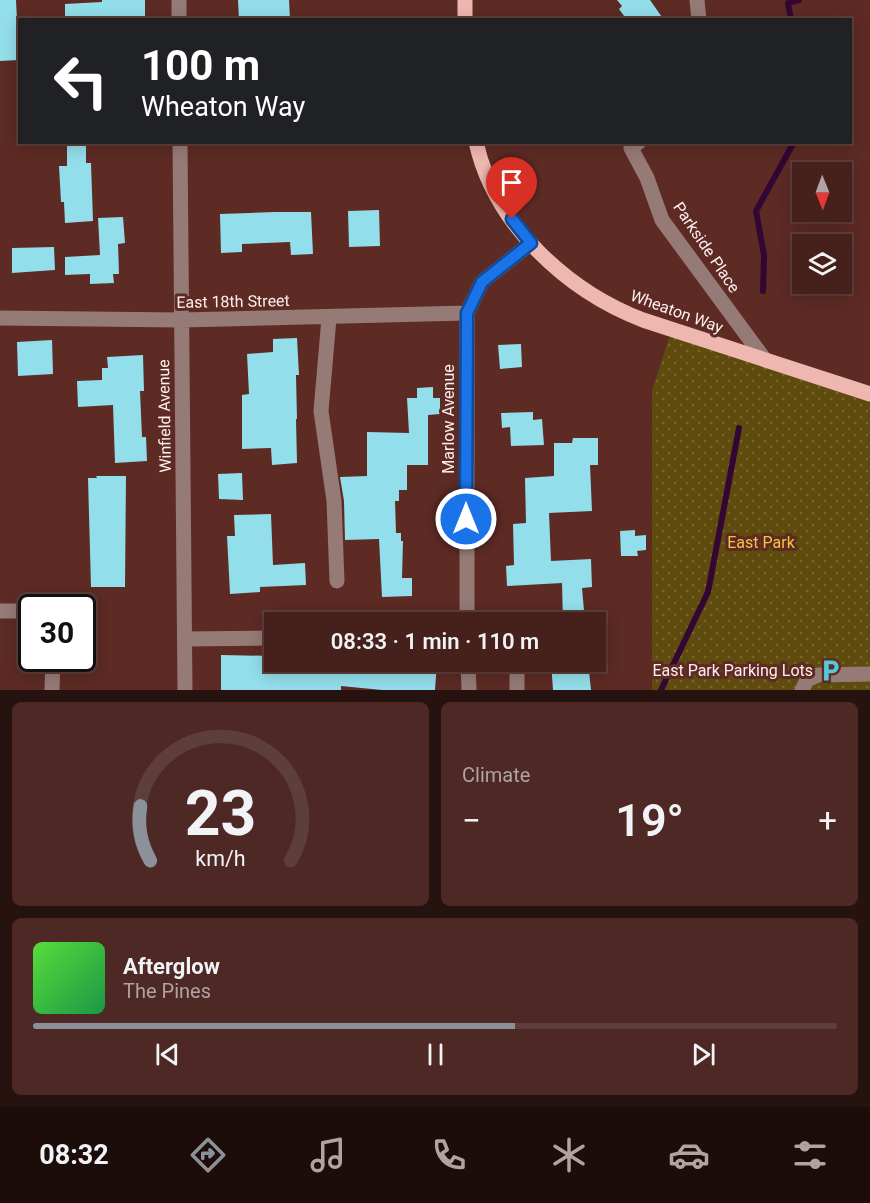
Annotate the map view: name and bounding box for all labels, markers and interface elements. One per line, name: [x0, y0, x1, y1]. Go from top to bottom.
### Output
text: 100 m: [141, 41, 260, 90]
icon: left: [42, 42, 120, 120]
text: Wheaton Way: [141, 91, 305, 123]
pin: [486, 157, 537, 219]
north arrow: [792, 162, 852, 222]
map controls: [792, 162, 852, 294]
icon: arrive: [495, 166, 528, 199]
street label: Parkside Place: [669, 198, 744, 296]
button: layers: [792, 234, 852, 294]
street label: Wheaton Way: [628, 286, 726, 337]
street label: East 18th Street: [176, 291, 290, 312]
street label: Winfield Avenue: [154, 359, 175, 473]
street label: Marlow Avenue: [439, 364, 458, 474]
position arrow: [434, 487, 498, 551]
park label: East Park: [727, 533, 796, 552]
speed limit sign: 30: [18, 594, 96, 672]
text: 08:33 · 1 min · 110 m: [331, 629, 539, 654]
parking icon: East Park Parking Lots: [818, 657, 844, 683]
place label: East Park Parking Lots: [652, 661, 813, 680]
text: Climate: [462, 763, 530, 787]
text: 23: [185, 777, 256, 850]
text: 19°: [615, 794, 684, 847]
text: −: [462, 801, 481, 840]
text: +: [818, 801, 837, 840]
text: km/h: [195, 846, 246, 871]
text: Afterglow: [123, 954, 220, 979]
text: The Pines: [123, 979, 211, 1003]
icon: previous: [151, 1038, 184, 1071]
icon: pause: [419, 1038, 452, 1071]
icon: next: [687, 1038, 720, 1071]
icon: directions: [187, 1134, 229, 1176]
icon: music: [307, 1134, 349, 1176]
icon: phone: [428, 1134, 470, 1176]
icon: climate: [548, 1134, 590, 1176]
icon: car: [668, 1134, 710, 1176]
icon: filters: [789, 1134, 831, 1176]
text: 08:32: [39, 1139, 109, 1171]

